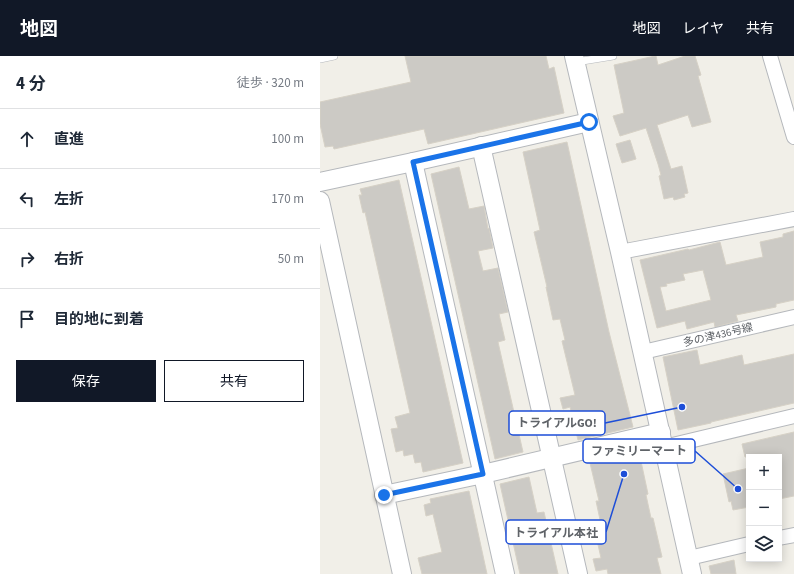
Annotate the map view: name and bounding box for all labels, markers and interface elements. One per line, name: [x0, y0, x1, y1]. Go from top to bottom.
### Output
text: 地図: [20, 16, 58, 43]
text: 地図: [632, 19, 660, 39]
text: レイヤ: [682, 19, 724, 39]
text: 共有: [746, 19, 774, 39]
text: 4 分: [16, 72, 45, 96]
text: 徒歩 · 320 m: [237, 74, 304, 92]
route start: [580, 113, 598, 131]
icon: ahead: [16, 128, 38, 150]
text: 直進: [54, 129, 84, 150]
text: 100 m: [271, 130, 304, 148]
icon: left: [16, 188, 38, 210]
text: 左折: [54, 189, 84, 210]
text: 170 m: [271, 190, 304, 208]
icon: right: [16, 248, 38, 270]
text: 右折: [54, 249, 84, 270]
text: 50 m: [278, 250, 304, 268]
icon: arrive: [16, 308, 38, 330]
text: 目的地に到着: [54, 309, 144, 330]
street label: 多の津436号線: [682, 320, 754, 350]
button: 保存: [16, 360, 156, 402]
button: 共有: [164, 360, 304, 402]
callout: トライアルGO!: [509, 411, 605, 435]
text: トライアルGO!: [517, 415, 597, 432]
callout: ファミリーマート: [583, 439, 695, 463]
text: ファミリーマート: [591, 443, 687, 460]
map controls: [746, 454, 782, 562]
button: +: [746, 454, 782, 490]
route end: [375, 486, 393, 504]
button: −: [746, 490, 782, 526]
callout: トライアル本社: [506, 520, 606, 544]
text: トライアル本社: [514, 525, 598, 542]
button: layers: [746, 526, 782, 562]

